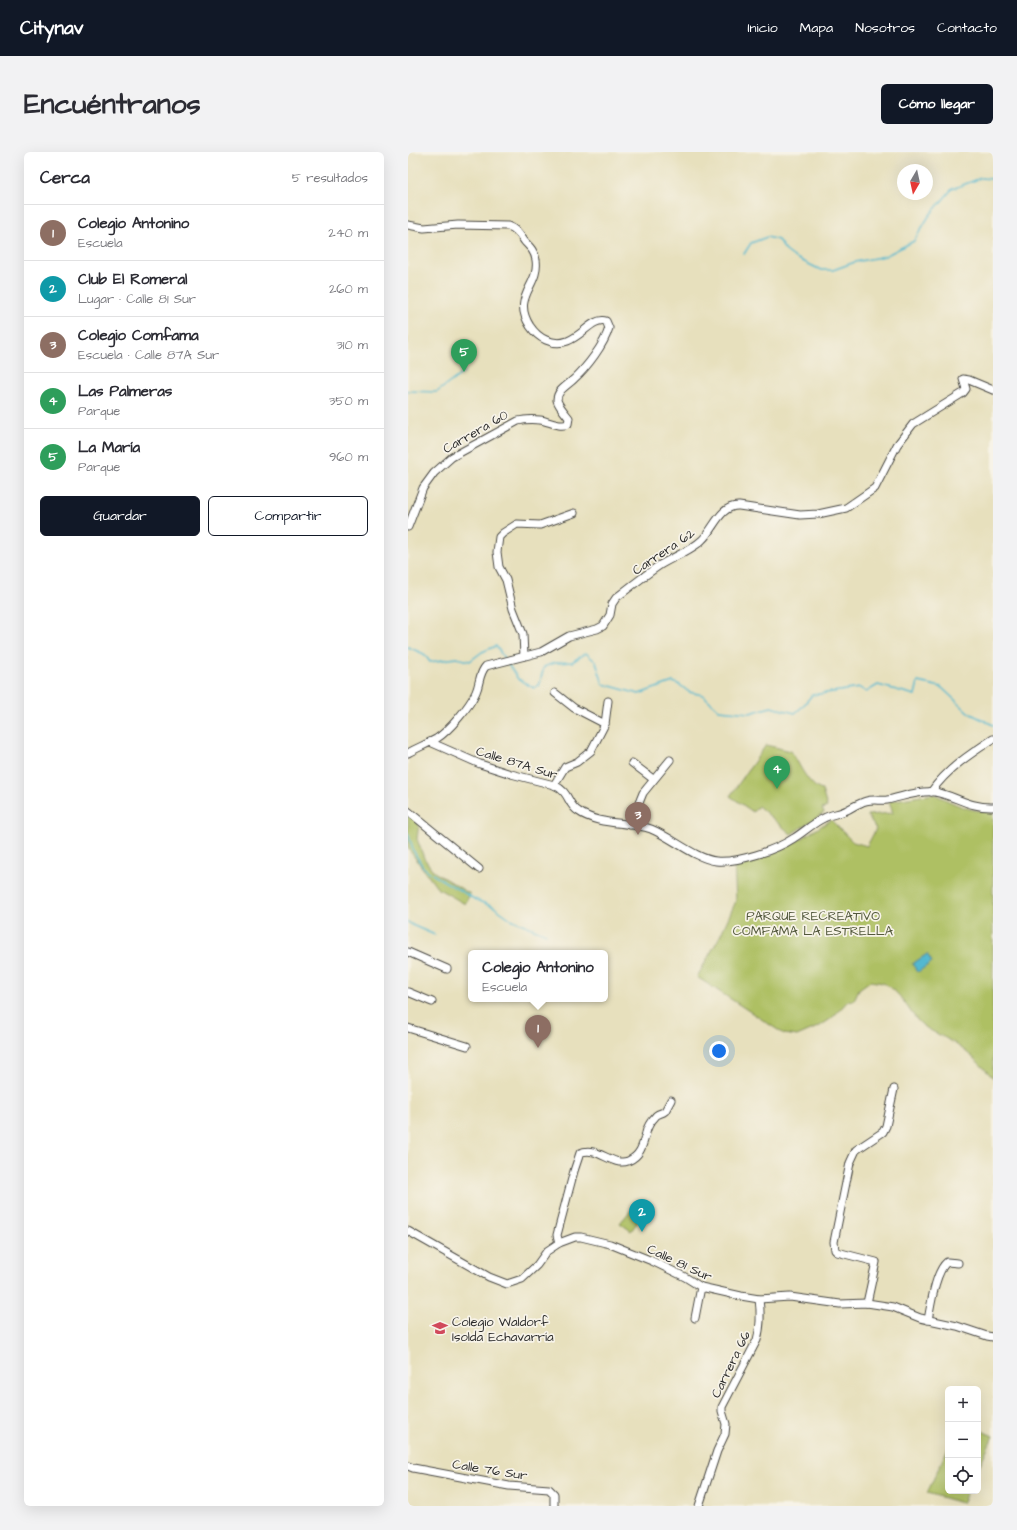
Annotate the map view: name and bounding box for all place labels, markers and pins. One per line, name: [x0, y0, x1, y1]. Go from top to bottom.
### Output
pin: 5: [451, 339, 477, 372]
pin: 4: [764, 756, 790, 789]
pin: 3: [625, 802, 651, 835]
pin: 1: [525, 1015, 551, 1048]
pin: 2: [629, 1199, 655, 1232]
place label: Colegio Waldorf Isolda Echavarría: [452, 1313, 554, 1346]
school or university icon: Colegio Waldorf Isolda Echavarría: [431, 1319, 449, 1337]

